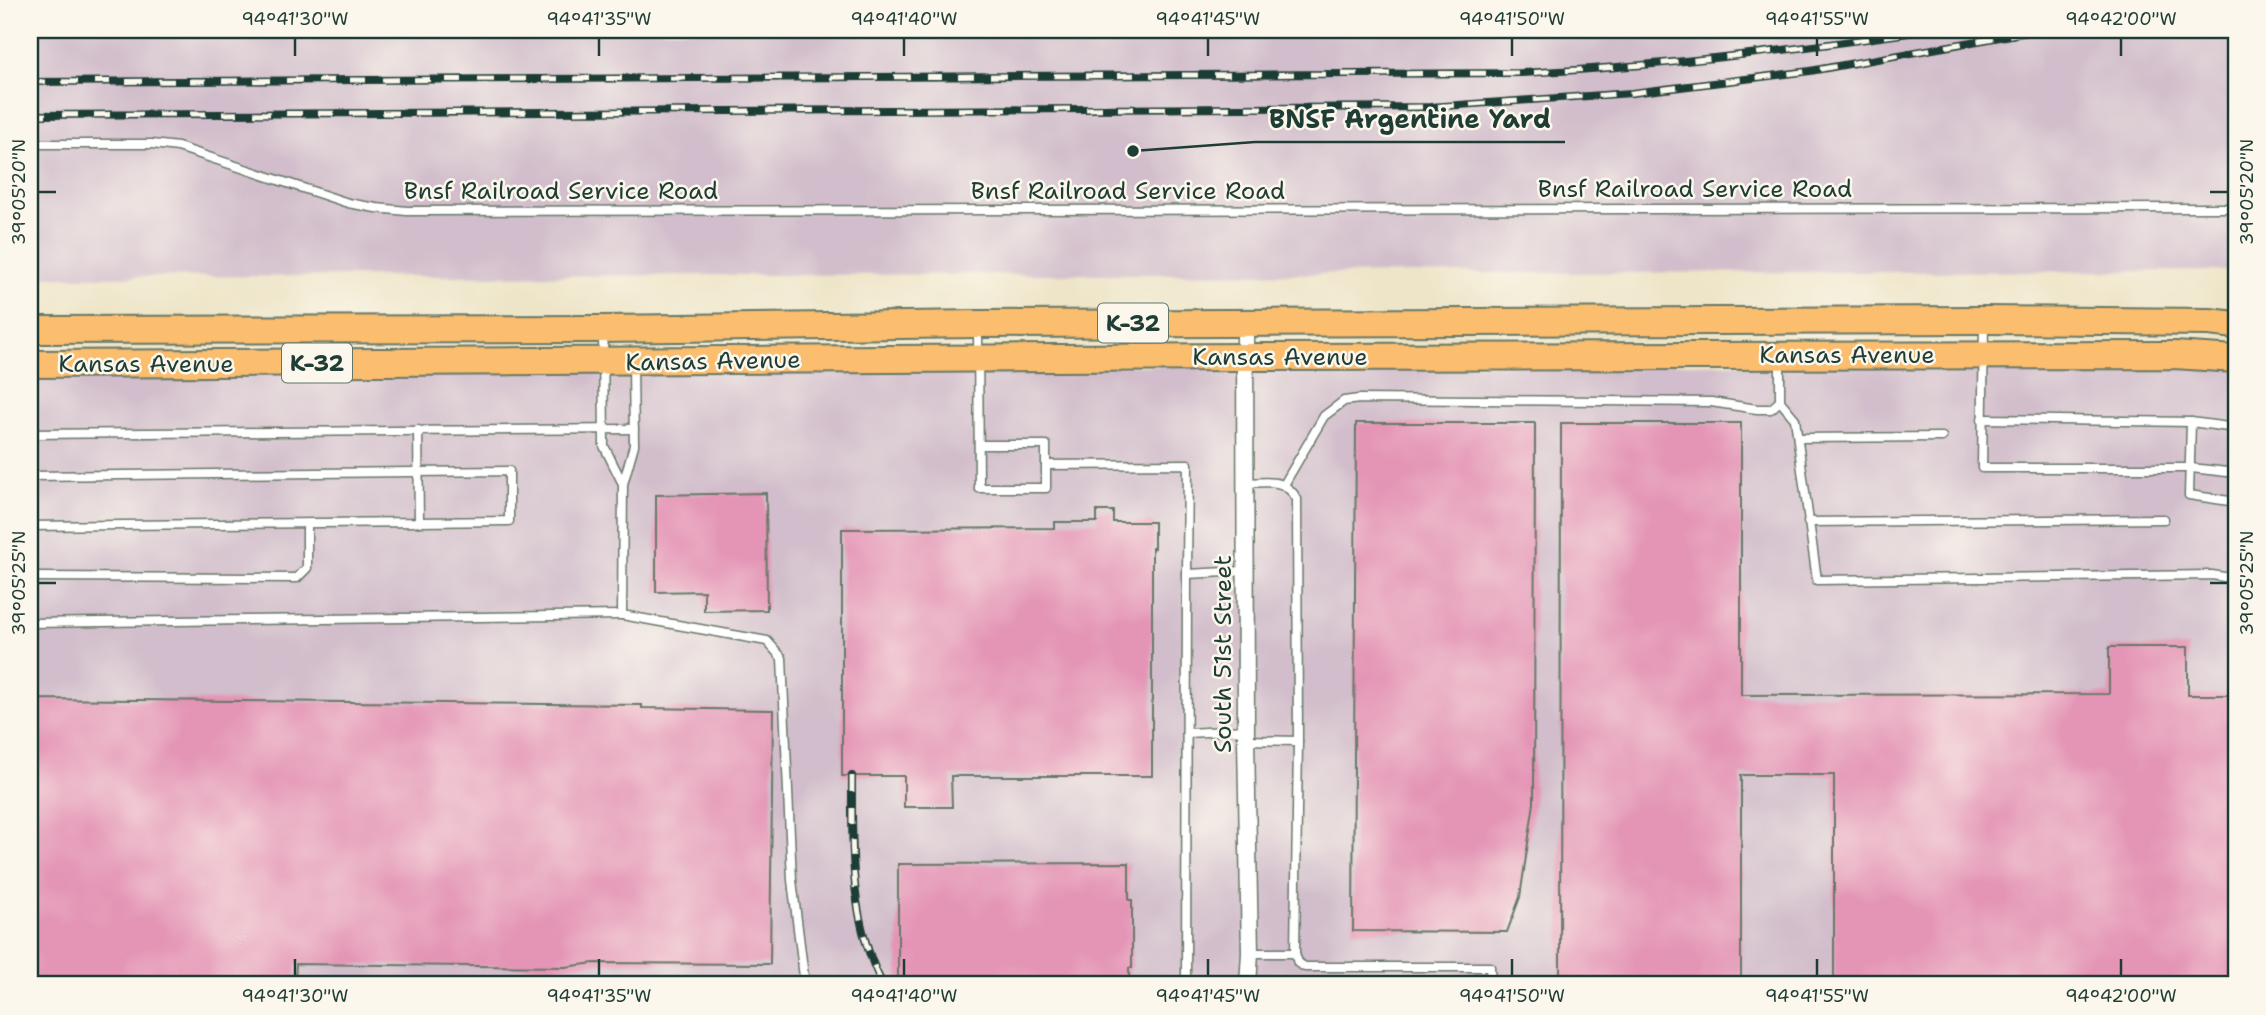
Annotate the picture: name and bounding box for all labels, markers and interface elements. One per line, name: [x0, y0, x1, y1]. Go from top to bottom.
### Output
text: 94°41'30"W: [241, 7, 349, 31]
text: 94°41'35"W: [546, 7, 652, 31]
text: 94°41'40"W: [850, 7, 958, 31]
text: 94°41'45"W: [1156, 7, 1260, 31]
text: 94°41'50"W: [1459, 7, 1565, 31]
text: 94°41'55"W: [1765, 7, 1869, 31]
text: 94°42'00"W: [2065, 7, 2177, 31]
callout: BNSF Argentine Yard: [1255, 95, 1565, 142]
text: BNSF Argentine Yard: [1269, 101, 1551, 136]
text: 39°05'20"N: [7, 139, 31, 245]
text: 39°05'20"N: [2235, 139, 2259, 245]
street label: Bnsf Railroad Service Road: [1538, 173, 1852, 205]
street label: Bnsf Railroad Service Road: [404, 175, 718, 207]
street label: Bnsf Railroad Service Road: [971, 175, 1285, 207]
road number: K-32: [1098, 304, 1168, 342]
street label: Kansas Avenue: [1759, 339, 1935, 371]
street label: Kansas Avenue: [1192, 341, 1368, 373]
street label: Kansas Avenue: [625, 343, 801, 379]
road number: K-32: [282, 344, 352, 382]
street label: Kansas Avenue: [58, 348, 234, 380]
text: 39°05'25"N: [7, 530, 31, 636]
text: 39°05'25"N: [2235, 530, 2259, 636]
street label: South 51st Street: [1207, 555, 1239, 753]
text: 94°41'30"W: [241, 984, 349, 1008]
text: 94°41'35"W: [546, 984, 652, 1008]
text: 94°41'40"W: [850, 984, 958, 1008]
text: 94°41'45"W: [1156, 984, 1260, 1008]
text: 94°41'50"W: [1459, 984, 1565, 1008]
text: 94°41'55"W: [1765, 984, 1869, 1008]
text: 94°42'00"W: [2065, 984, 2177, 1008]

